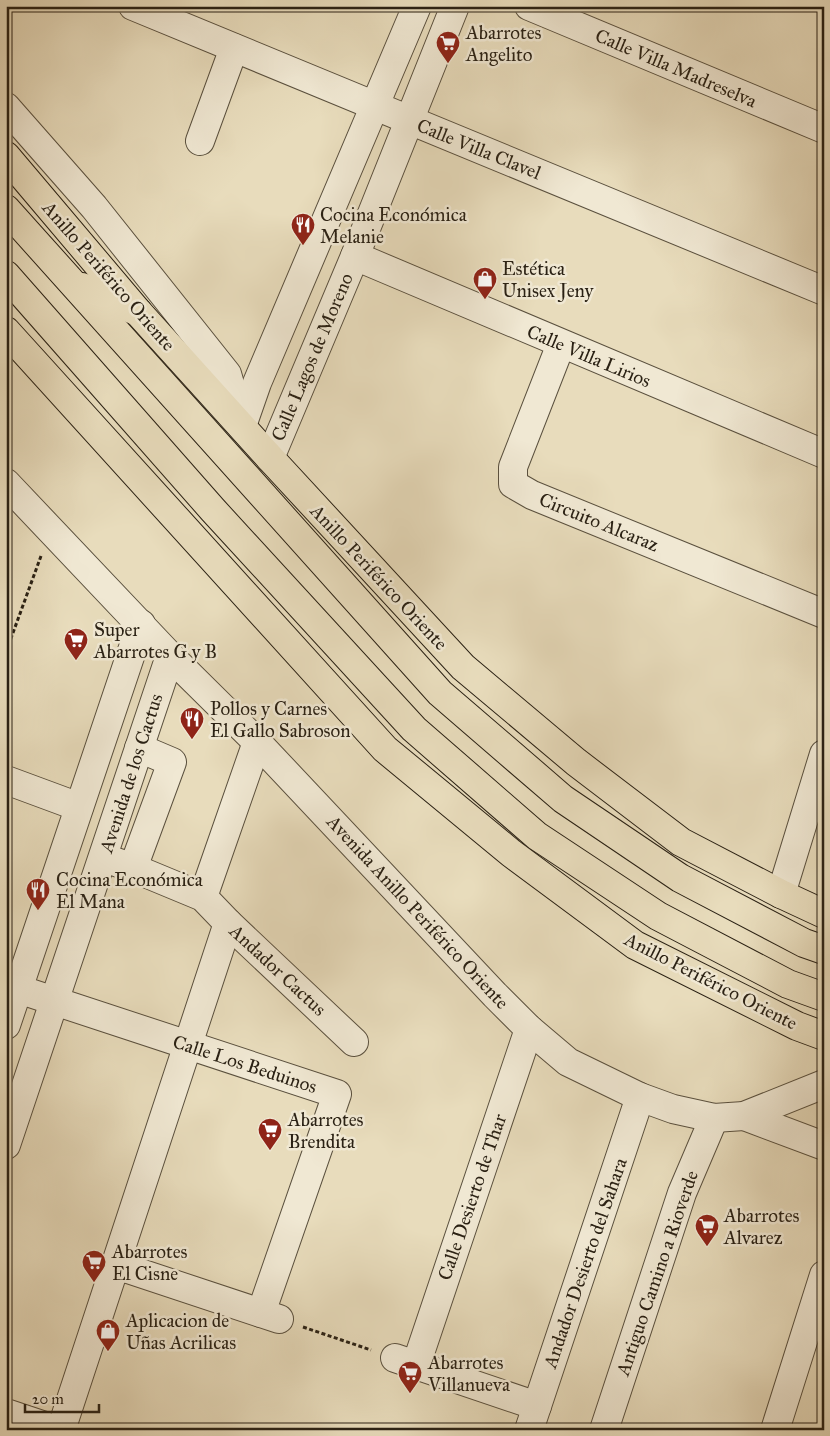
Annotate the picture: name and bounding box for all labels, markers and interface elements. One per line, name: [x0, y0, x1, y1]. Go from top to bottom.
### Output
place label: Abarrotes Angelito: [465, 21, 542, 67]
street label: Calle Villa Madreselva: [592, 24, 761, 113]
supermarket icon: Abarrotes Angelito: [435, 30, 461, 64]
street label: Calle Villa Clavel: [414, 114, 545, 185]
street label: Anillo Periférico Oriente: [37, 196, 180, 356]
place label: Cocina Económica Melanie: [320, 203, 468, 248]
restaurant icon: Cocina Económica Melanie: [290, 212, 316, 246]
place label: Estética Unisex Jeny: [502, 257, 595, 303]
shop icon: Estética Unisex Jeny: [472, 266, 498, 300]
street label: Calle Lagos de Moreno: [266, 269, 359, 445]
street label: Calle Villa Lirios: [524, 320, 654, 392]
street label: Circuito Alcaraz: [536, 488, 662, 557]
street label: Anillo Periférico Oriente: [305, 499, 453, 655]
place label: Super Abarrotes G y B: [93, 618, 217, 663]
supermarket icon: Super Abarrotes G y B: [63, 627, 89, 661]
street label: Avenida de los Cactus: [94, 690, 168, 856]
place label: Pollos y Carnes El Gallo Sabroson: [210, 697, 351, 742]
restaurant icon: Pollos y Carnes El Gallo Sabroson: [179, 706, 205, 740]
street label: Avenida Anillo Periférico Oriente: [321, 810, 514, 1014]
place label: Cocina Económica El Mana: [56, 868, 204, 913]
restaurant icon: Cocina Económica El Mana: [25, 877, 51, 911]
street label: Andador Cactus: [224, 919, 331, 1021]
street label: Anillo Periférico Oriente: [620, 927, 801, 1035]
street label: Calle Los Beduinos: [170, 1030, 320, 1098]
place label: Abarrotes Brendita: [287, 1108, 364, 1153]
street label: Calle Desierto de Thar: [433, 1110, 511, 1283]
supermarket icon: Abarrotes Brendita: [257, 1117, 283, 1151]
street label: Andador Desierto del Sahara: [538, 1154, 632, 1372]
street label: Antiguo Camino a Rioverde: [611, 1167, 704, 1380]
place label: Abarrotes Alvarez: [723, 1204, 800, 1249]
supermarket icon: Abarrotes Alvarez: [694, 1213, 720, 1247]
place label: Abarrotes El Cisne: [111, 1240, 188, 1285]
supermarket icon: Abarrotes El Cisne: [81, 1249, 107, 1283]
place label: Aplicacion de Uñas Acrilicas: [125, 1309, 236, 1354]
shop icon: Aplicacion de Uñas Acrilicas: [95, 1318, 121, 1352]
place label: Abarrotes Villanueva: [427, 1351, 511, 1396]
supermarket icon: Abarrotes Villanueva: [397, 1360, 423, 1394]
scale bar: [25, 1381, 99, 1413]
text: 20 m: [32, 1390, 64, 1408]

